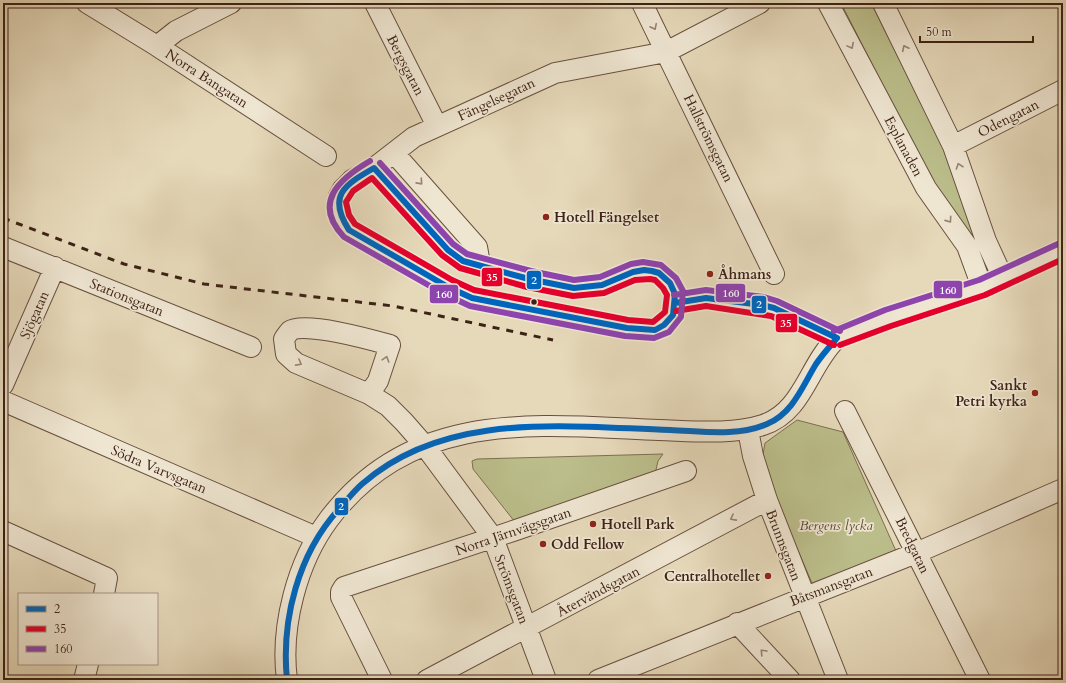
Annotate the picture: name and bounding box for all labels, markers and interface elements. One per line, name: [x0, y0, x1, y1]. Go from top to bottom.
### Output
scale bar: [920, 18, 1033, 44]
one-way arrow: [649, 23, 657, 31]
text: 50 m: [926, 24, 953, 40]
street label: Bergsgatan: [382, 32, 429, 99]
one-way arrow: [846, 41, 853, 49]
street label: Norra Bangatan: [162, 44, 252, 112]
one-way arrow: [902, 45, 910, 52]
street label: Fängelsegatan: [454, 73, 538, 126]
street label: Hallströmsgatan: [679, 91, 738, 185]
street label: Odengatan: [974, 95, 1042, 142]
street label: Esplanaden: [880, 113, 927, 180]
one-way arrow: [956, 162, 964, 169]
one-way arrow: [415, 178, 422, 185]
place label: Hotell Fängelset: [554, 208, 659, 227]
marker: Hotell Fängelset: [541, 212, 551, 222]
one-way arrow: [944, 216, 952, 223]
place label: Åhmans: [718, 264, 771, 284]
line badge: 35: [481, 267, 503, 287]
marker: Åhmans: [705, 269, 715, 279]
text: 35: [486, 270, 498, 285]
line badge: 2: [526, 270, 542, 290]
text: 2: [531, 273, 537, 288]
street label: Stationsgatan: [87, 274, 167, 321]
line badge: 160: [933, 280, 963, 299]
line badge: 160: [715, 283, 746, 303]
text: 160: [940, 283, 957, 298]
line badge: 160: [429, 284, 459, 304]
text: 160: [723, 286, 740, 301]
text: 160: [436, 287, 453, 302]
street label: Sjögatan: [15, 288, 53, 342]
line badge: 2: [751, 295, 767, 314]
unlabelled marker: [529, 297, 539, 307]
text: 2: [756, 297, 762, 312]
line badge: 35: [775, 313, 798, 333]
text: 35: [780, 316, 792, 331]
one-way arrow: [381, 356, 389, 363]
one-way arrow: [295, 358, 302, 366]
place label: Sankt Petri kyrka: [955, 376, 1027, 411]
marker: Sankt Petri kyrka: [1030, 388, 1040, 398]
street label: Södra Varvsgatan: [108, 441, 210, 498]
line badge: 2: [334, 497, 349, 516]
text: 2: [338, 499, 344, 514]
street label: Norra Järnvägsgatan: [453, 503, 574, 560]
street label: Brunnsgatan: [761, 507, 806, 584]
one-way arrow: [729, 514, 737, 521]
street label: Bredgatan: [891, 514, 934, 577]
place label: Hotell Park: [601, 515, 675, 534]
park label: Bergens lycka: [799, 516, 873, 535]
marker: Hotell Park: [588, 519, 598, 529]
place label: Odd Fellow: [551, 535, 625, 554]
marker: Odd Fellow: [538, 539, 548, 549]
street label: Strömsgatan: [490, 552, 533, 627]
street label: Återvändsgatan: [553, 562, 643, 621]
street label: Båtsmansgatan: [787, 562, 875, 611]
place label: Centralhotellet: [664, 567, 760, 586]
marker: Centralhotellet: [763, 571, 773, 581]
legend: [18, 593, 158, 665]
text: 2: [54, 601, 60, 617]
text: 35: [54, 621, 66, 637]
text: 160: [54, 641, 72, 657]
one-way arrow: [761, 649, 768, 657]

